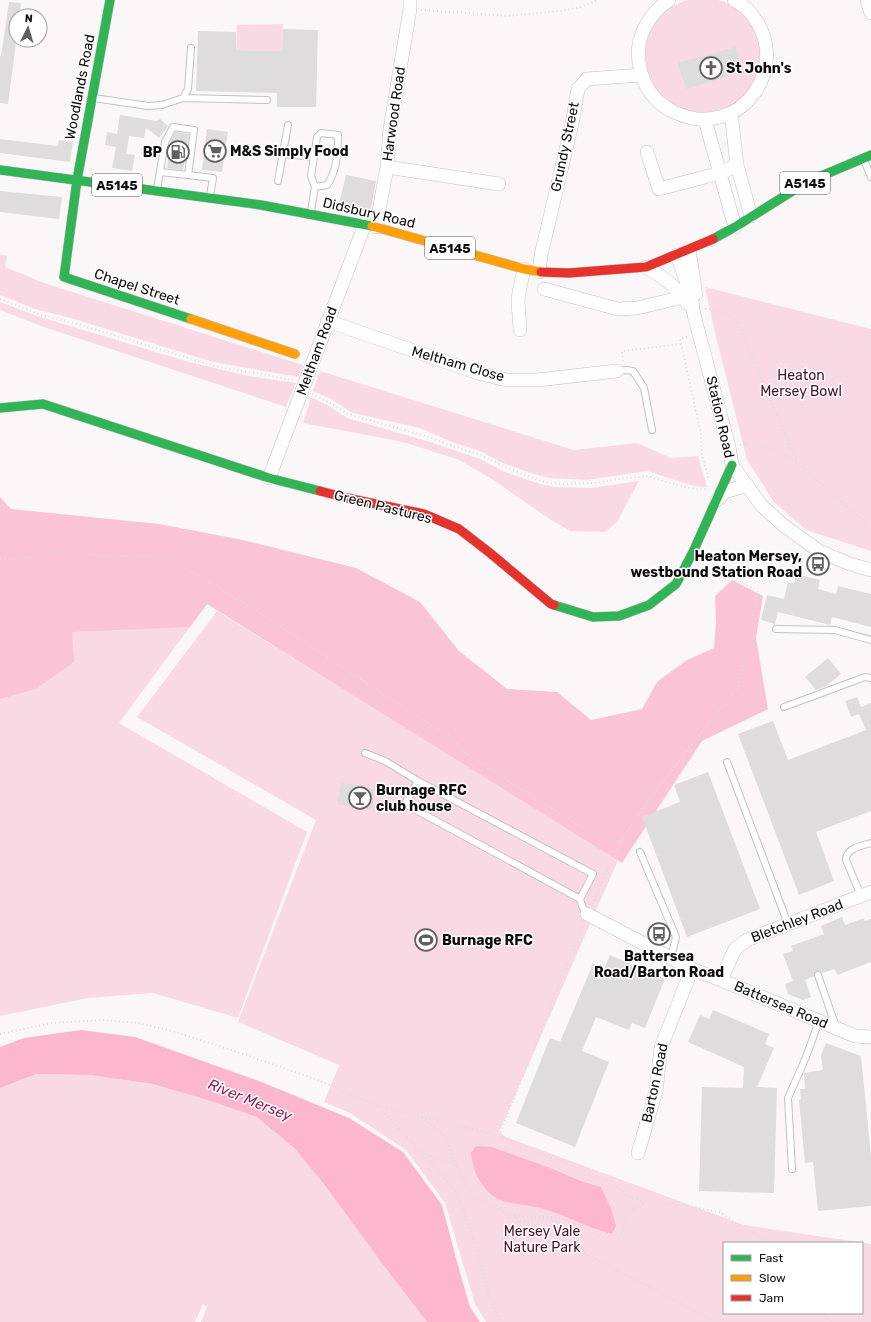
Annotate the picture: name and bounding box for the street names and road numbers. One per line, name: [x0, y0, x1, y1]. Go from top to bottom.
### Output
street label: Woodlands Road: [61, 33, 99, 141]
street label: Harwood Road: [379, 66, 409, 162]
street label: Grundy Street: [547, 100, 583, 193]
road number: A5145: [780, 172, 830, 194]
road number: A5145: [92, 174, 142, 196]
street label: Didsbury Road: [321, 194, 417, 232]
road number: A5145: [425, 237, 475, 259]
street label: Chapel Street: [92, 265, 182, 309]
street label: Meltham Road: [293, 304, 341, 398]
street label: Meltham Close: [410, 343, 506, 385]
street label: Station Road: [702, 374, 738, 460]
street label: Green Pastures: [332, 487, 434, 527]
street label: Bletchley Road: [749, 896, 845, 946]
street label: Battersea Road: [731, 978, 831, 1032]
street label: Barton Road: [638, 1042, 672, 1124]

